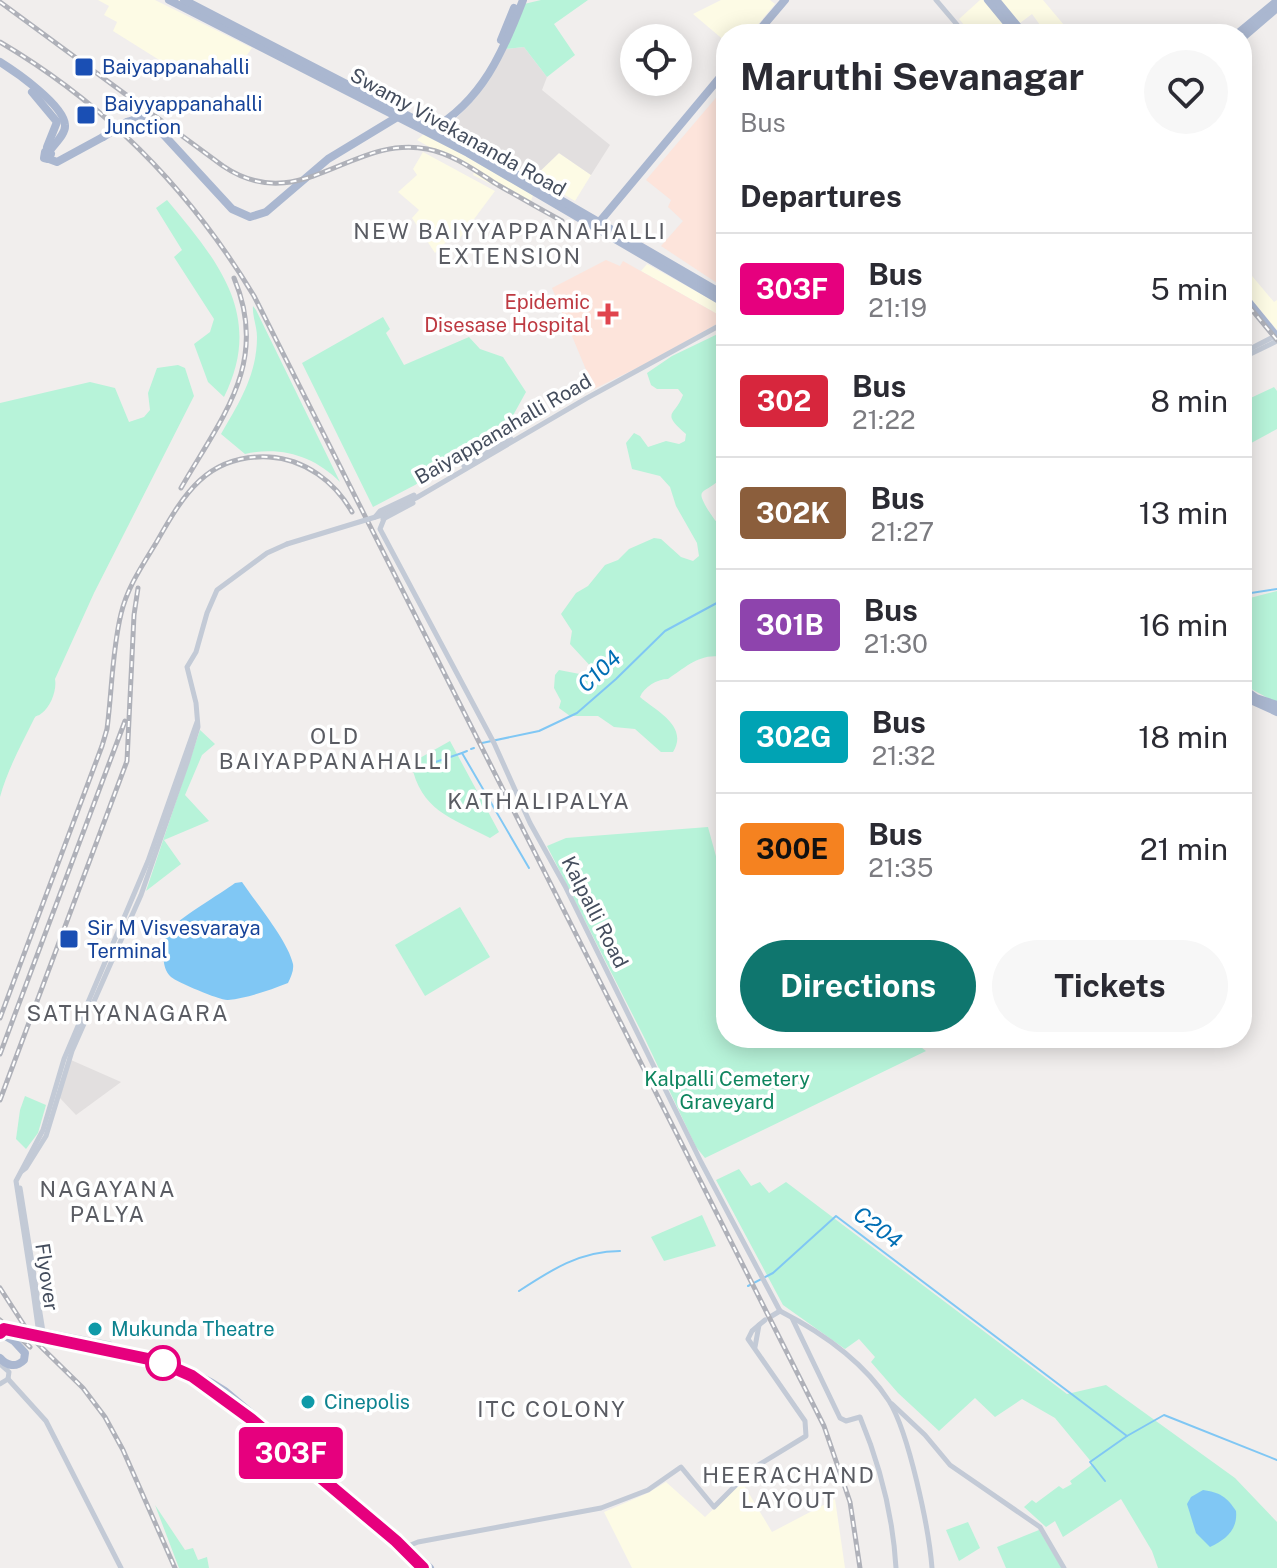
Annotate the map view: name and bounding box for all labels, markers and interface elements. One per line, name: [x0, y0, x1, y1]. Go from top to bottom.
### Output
map controls: [620, 24, 692, 96]
button: locate: [620, 24, 692, 96]
button: heart: [1144, 50, 1228, 134]
text: Maruthi Sevanagar: [740, 54, 1084, 99]
place label: Baiyappanahalli: [102, 55, 249, 79]
marker: Baiyappanahalli: [73, 56, 95, 78]
street label: Swamy Vivekananda Road: [346, 63, 570, 201]
place label: Baiyyappanahalli Junction: [104, 92, 262, 139]
marker: Baiyyappanahalli Junction: [75, 104, 97, 126]
text: Bus: [740, 107, 786, 138]
text: Departures: [740, 178, 902, 214]
district label: NEW BAIYYAPPANAHALLI EXTENSION: [353, 218, 667, 269]
text: Bus: [868, 256, 923, 292]
text: 5 min: [1151, 271, 1228, 307]
text: 303F: [756, 272, 828, 305]
place label: Epidemic Disesase Hospital: [424, 290, 590, 337]
text: 21:19: [868, 292, 927, 323]
marker: Epidemic Disesase Hospital: [597, 303, 619, 325]
text: Bus: [852, 368, 906, 404]
street label: Baiyappanahalli Road: [411, 369, 595, 489]
text: 8 min: [1150, 383, 1228, 419]
text: 302: [757, 384, 811, 417]
text: 21:22: [852, 404, 915, 435]
text: Bus: [870, 480, 925, 516]
text: 13 min: [1139, 495, 1228, 531]
text: 302K: [756, 496, 830, 529]
text: 21:27: [870, 516, 934, 547]
text: Bus: [864, 592, 918, 628]
text: 16 min: [1139, 607, 1228, 643]
text: 301B: [756, 608, 824, 641]
text: 21:30: [864, 628, 928, 659]
water label: C104: [572, 645, 626, 697]
text: Bus: [872, 704, 926, 740]
text: 18 min: [1138, 719, 1228, 755]
text: 302G: [756, 720, 832, 753]
district label: OLD BAIYAPPANAHALLI: [219, 723, 451, 774]
text: 21:32: [872, 740, 935, 771]
district label: KATHALIPALYA: [447, 788, 631, 814]
text: Bus: [868, 816, 923, 852]
text: 21 min: [1140, 831, 1228, 867]
text: 300E: [756, 832, 828, 865]
street label: Kalpalli Road: [557, 852, 633, 972]
text: 21:35: [868, 852, 933, 883]
place label: Sir M Visvesvaraya Terminal: [87, 916, 261, 963]
marker: Sir M Visvesvaraya Terminal: [58, 928, 80, 950]
button: Directions: [740, 940, 976, 1032]
button: Tickets: [992, 940, 1228, 1032]
district label: SATHYANAGARA: [26, 1000, 230, 1026]
park label: Kalpalli Cemetery Graveyard: [644, 1067, 810, 1114]
district label: NAGAYANA PALYA: [39, 1176, 177, 1227]
water label: C204: [849, 1201, 907, 1253]
street label: Flyover: [30, 1242, 64, 1313]
place label: Mukunda Theatre: [111, 1317, 275, 1341]
marker: Mukunda Theatre: [86, 1320, 104, 1338]
unlabelled marker: [146, 1346, 180, 1380]
place label: Cinepolis: [324, 1390, 410, 1414]
marker: Cinepolis: [299, 1393, 317, 1411]
district label: ITC COLONY: [477, 1396, 627, 1422]
line badge: 303F: [235, 1427, 347, 1479]
text: 303F: [255, 1436, 327, 1469]
district label: HEERACHAND LAYOUT: [702, 1462, 876, 1513]

